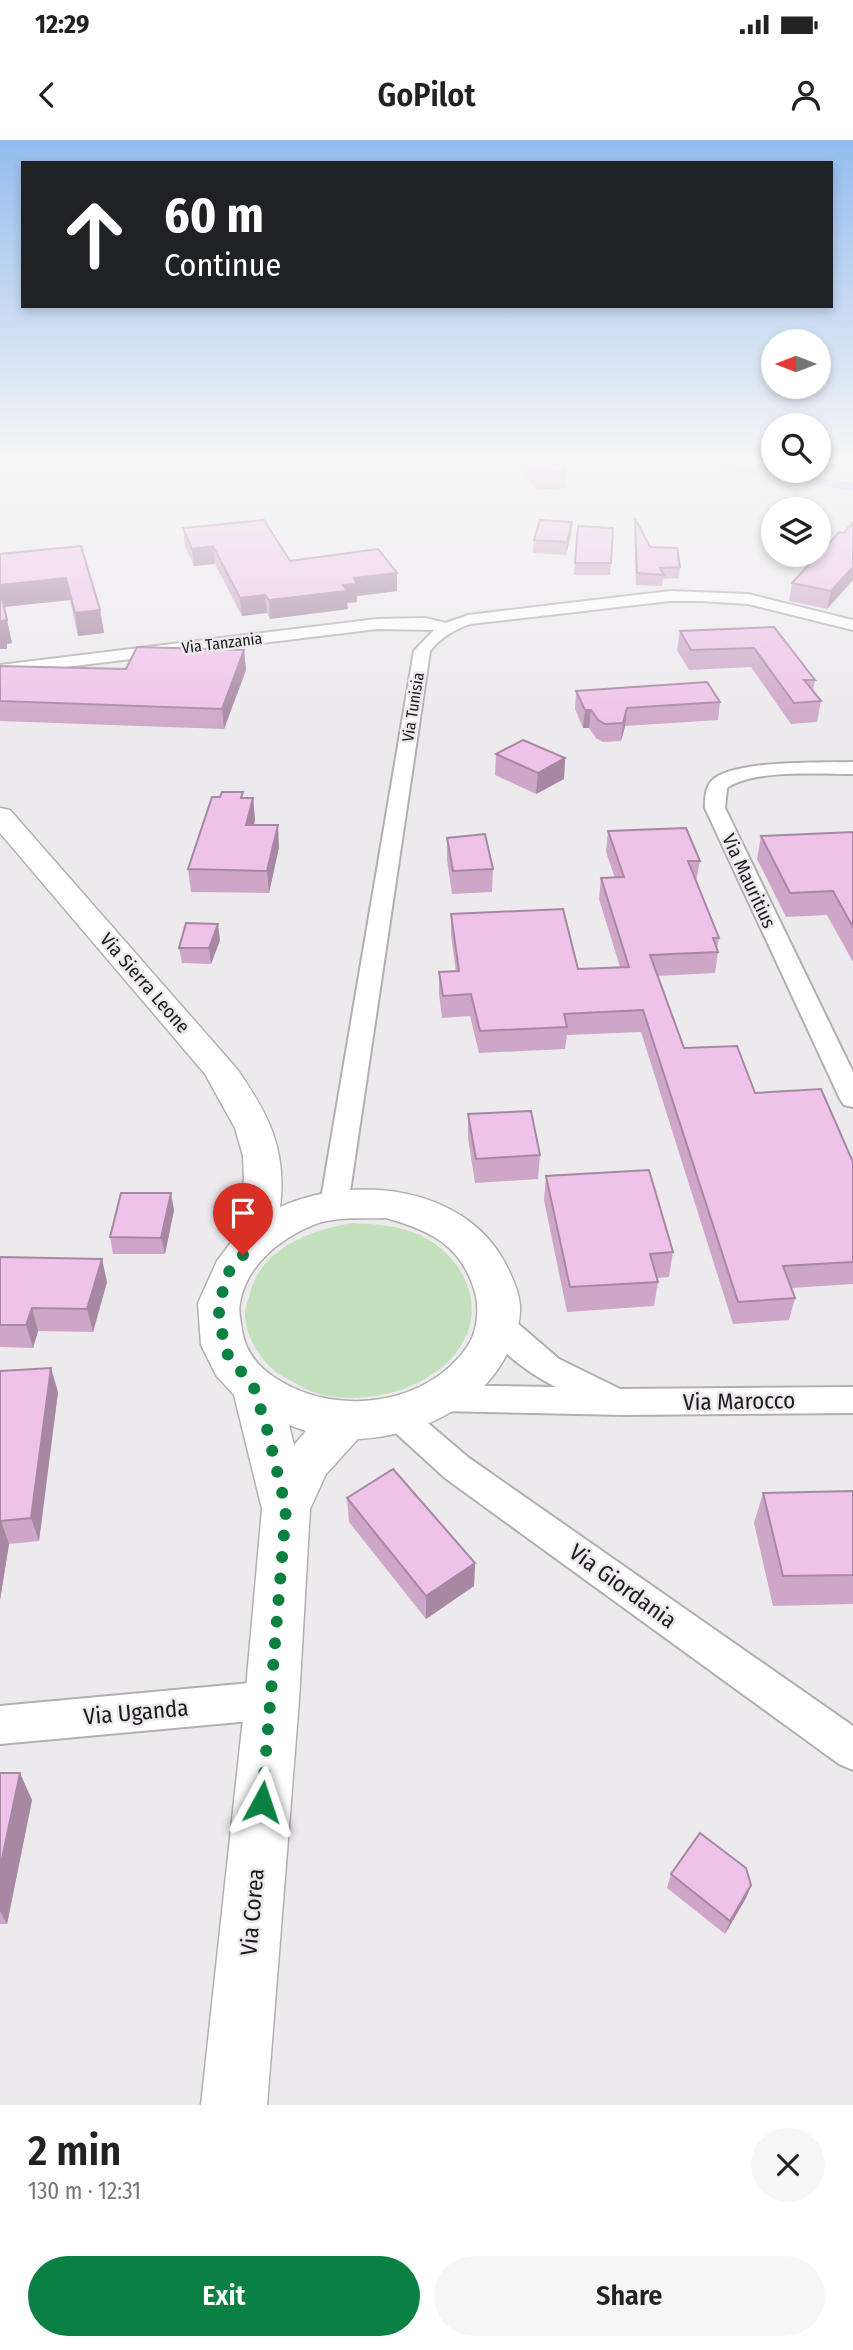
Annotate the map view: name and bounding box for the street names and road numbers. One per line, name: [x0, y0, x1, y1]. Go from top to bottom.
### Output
street label: Via Tanzania: [181, 629, 263, 657]
street label: Via Tunisia: [398, 671, 428, 743]
street label: Via Mauritius: [717, 830, 781, 932]
street label: Via Sierra Leone: [95, 928, 195, 1038]
street label: Via Marocco: [683, 1386, 795, 1416]
street label: Via Giordania: [564, 1538, 682, 1634]
street label: Via Uganda: [82, 1693, 190, 1731]
street label: Via Corea: [234, 1867, 270, 1957]

